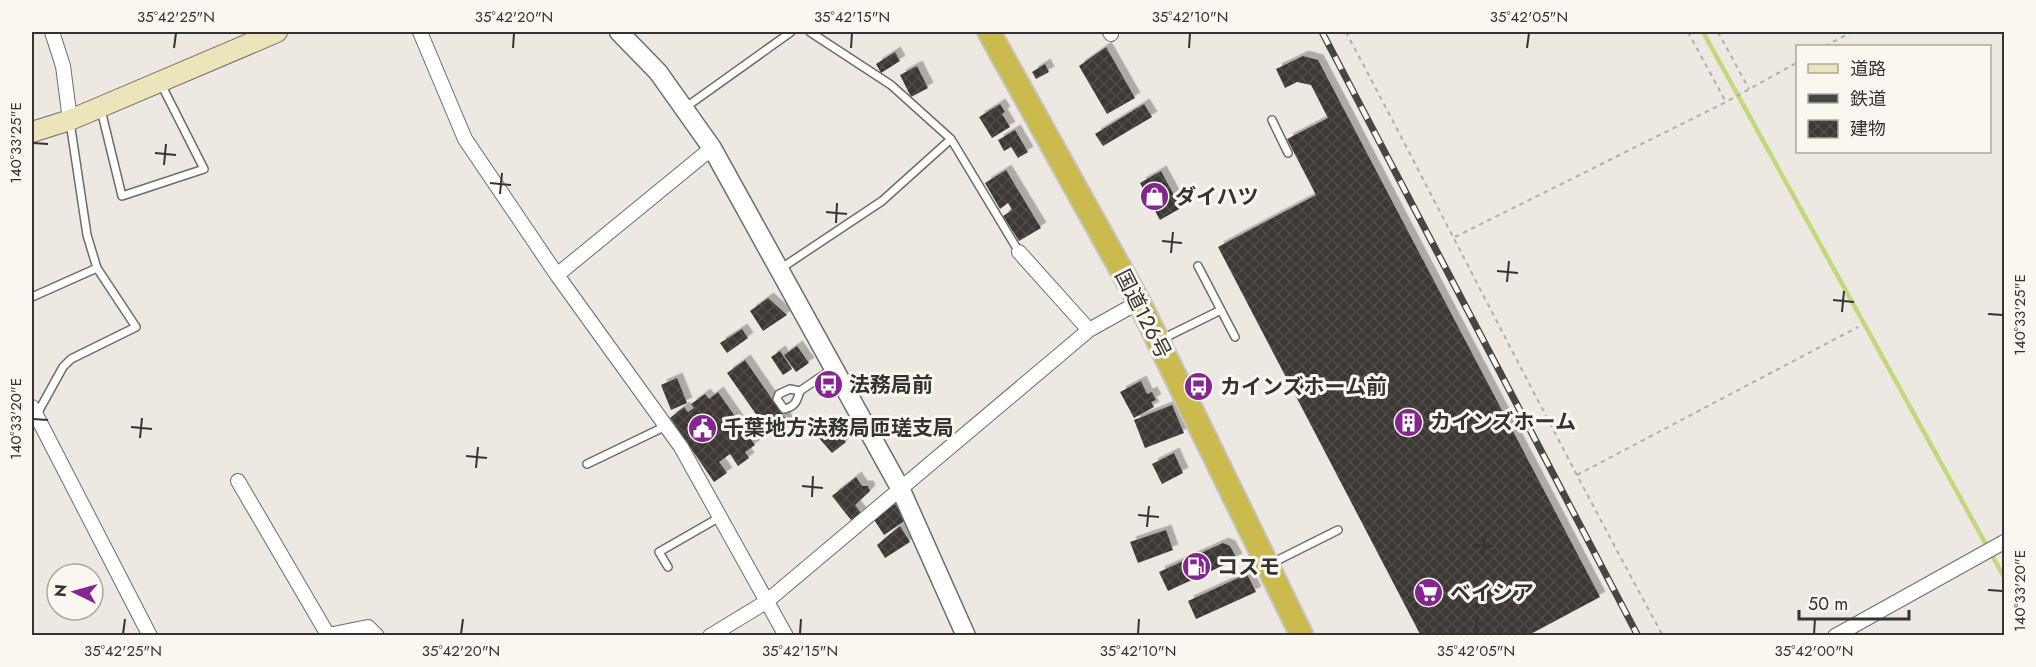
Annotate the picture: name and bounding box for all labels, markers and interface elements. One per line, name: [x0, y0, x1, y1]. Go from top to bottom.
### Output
text: 35°42'25"N: [137, 6, 215, 28]
text: 35°42'20"N: [475, 6, 553, 28]
text: 35°42'15"N: [814, 6, 890, 28]
text: 35°42'10"N: [1152, 6, 1228, 28]
text: 35°42'05"N: [1490, 6, 1568, 28]
legend: [1796, 45, 1991, 153]
text: 道路: [1850, 56, 1886, 82]
text: 鉄道: [1850, 86, 1886, 112]
text: 140°33'25"E: [5, 102, 27, 184]
text: 建物: [1850, 116, 1886, 142]
shop icon: ダイハツ: [1138, 181, 1170, 213]
place label: ダイハツ: [1175, 182, 1259, 212]
street label: 国道126号: [1108, 264, 1178, 364]
text: 140°33'25"E: [2009, 274, 2031, 356]
bus stop icon: 法務局前: [812, 369, 844, 401]
place label: 法務局前: [849, 370, 933, 400]
bus stop icon: カインズホーム前: [1183, 371, 1215, 403]
place label: カインズホーム前: [1220, 372, 1387, 402]
text: 140°33'20"E: [5, 378, 27, 460]
building icon: カインズホーム: [1393, 406, 1425, 438]
place label: カインズホーム: [1430, 407, 1576, 437]
public building icon: 千葉地方法務局匝瑳支局: [686, 412, 718, 444]
place label: 千葉地方法務局匝瑳支局: [723, 413, 954, 443]
text: 140°33'20"E: [2009, 550, 2031, 632]
fuel station icon: コスモ: [1180, 551, 1212, 583]
place label: コスモ: [1217, 552, 1280, 582]
north arrow: [45, 562, 105, 622]
supermarket icon: ベイシア: [1413, 577, 1445, 609]
place label: ベイシア: [1450, 578, 1534, 608]
text: N: [49, 583, 73, 598]
scale bar: [1799, 583, 1908, 621]
text: 50 m: [1808, 591, 1848, 617]
text: 35°42'25"N: [84, 640, 162, 662]
text: 35°42'20"N: [422, 640, 500, 662]
text: 35°42'15"N: [762, 640, 838, 662]
text: 35°42'10"N: [1100, 640, 1176, 662]
text: 35°42'05"N: [1437, 640, 1515, 662]
text: 35°42'00"N: [1775, 640, 1853, 662]

